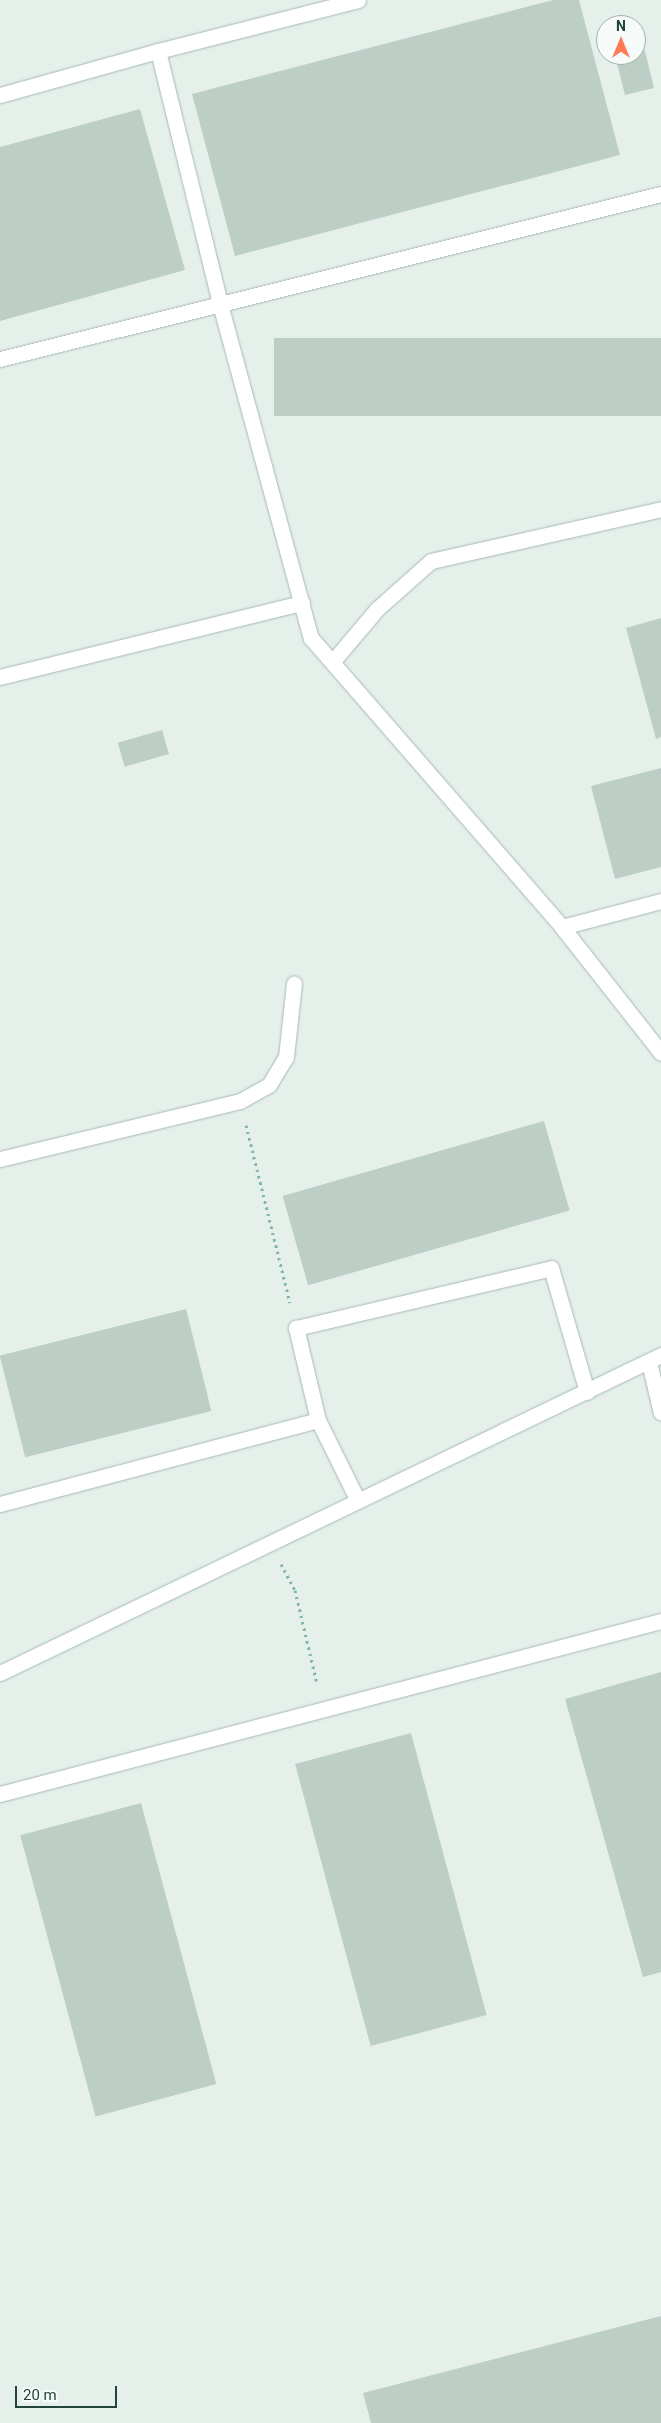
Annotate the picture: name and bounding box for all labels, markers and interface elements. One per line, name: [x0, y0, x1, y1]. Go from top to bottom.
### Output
north arrow: [596, 15, 646, 65]
text: N: [616, 18, 626, 34]
scale bar: [18, 2376, 120, 2408]
text: 20 m: [23, 2386, 57, 2404]

